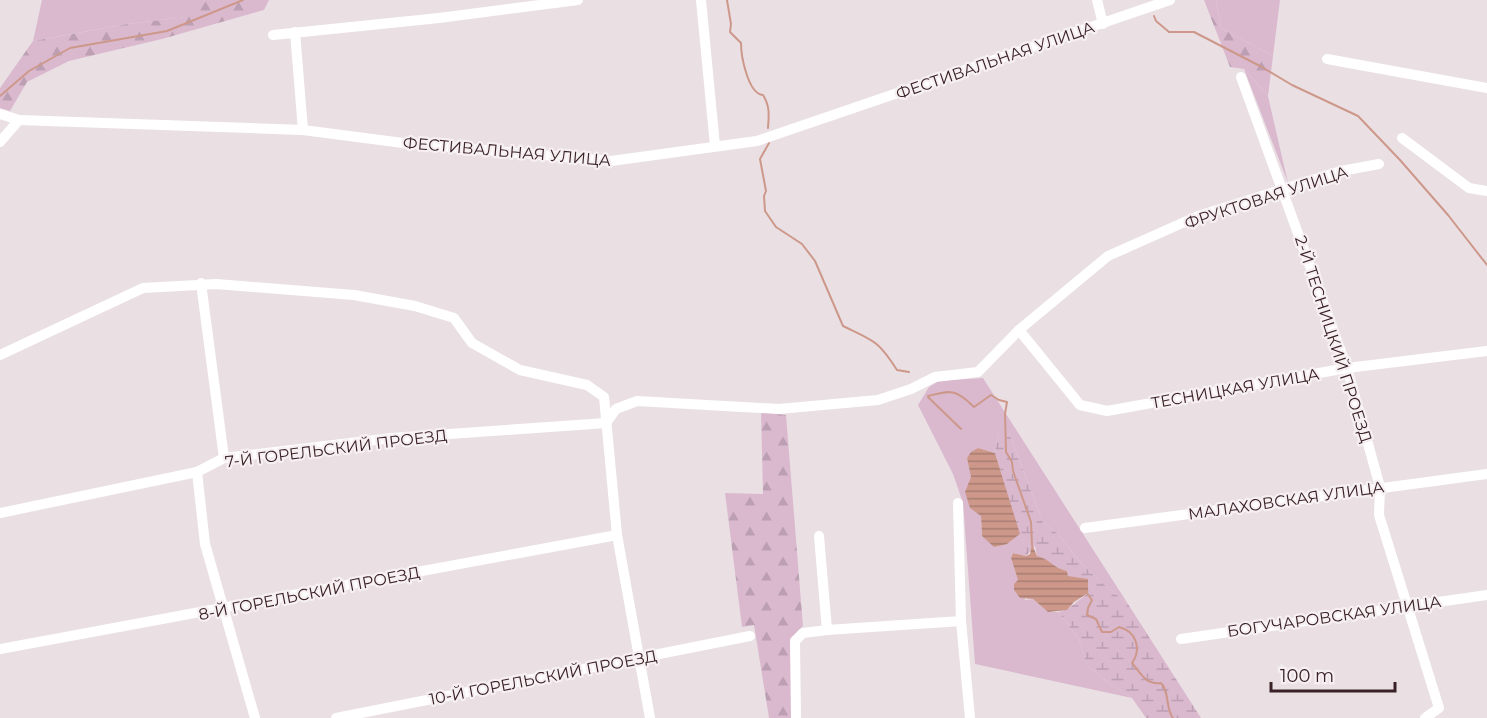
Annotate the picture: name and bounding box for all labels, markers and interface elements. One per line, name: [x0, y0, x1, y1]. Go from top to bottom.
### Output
street label: ФЕСТИВАЛЬНАЯ УЛИЦА: [893, 18, 1097, 103]
street label: ФЕСТИВАЛЬНАЯ УЛИЦА: [402, 133, 612, 170]
street label: ФРУКТОВАЯ УЛИЦА: [1182, 162, 1350, 233]
street label: 2-Й ТЕСНИЦКИЙ ПРОЕЗД: [1291, 233, 1376, 445]
street label: ТЕСНИЦКАЯ УЛИЦА: [1150, 364, 1321, 413]
street label: 7-Й ГОРЕЛЬСКИЙ ПРОЕЗД: [224, 425, 448, 472]
street label: МАЛАХОВСКАЯ УЛИЦА: [1187, 477, 1385, 524]
street label: 8-Й ГОРЕЛЬСКИЙ ПРОЕЗД: [197, 563, 422, 624]
street label: БОГУЧАРОВСКАЯ УЛИЦА: [1226, 592, 1442, 641]
street label: 10-Й ГОРЕЛЬСКИЙ ПРОЕЗД: [428, 646, 659, 709]
scale bar: [1271, 655, 1396, 693]
text: 100 m: [1280, 665, 1334, 687]

